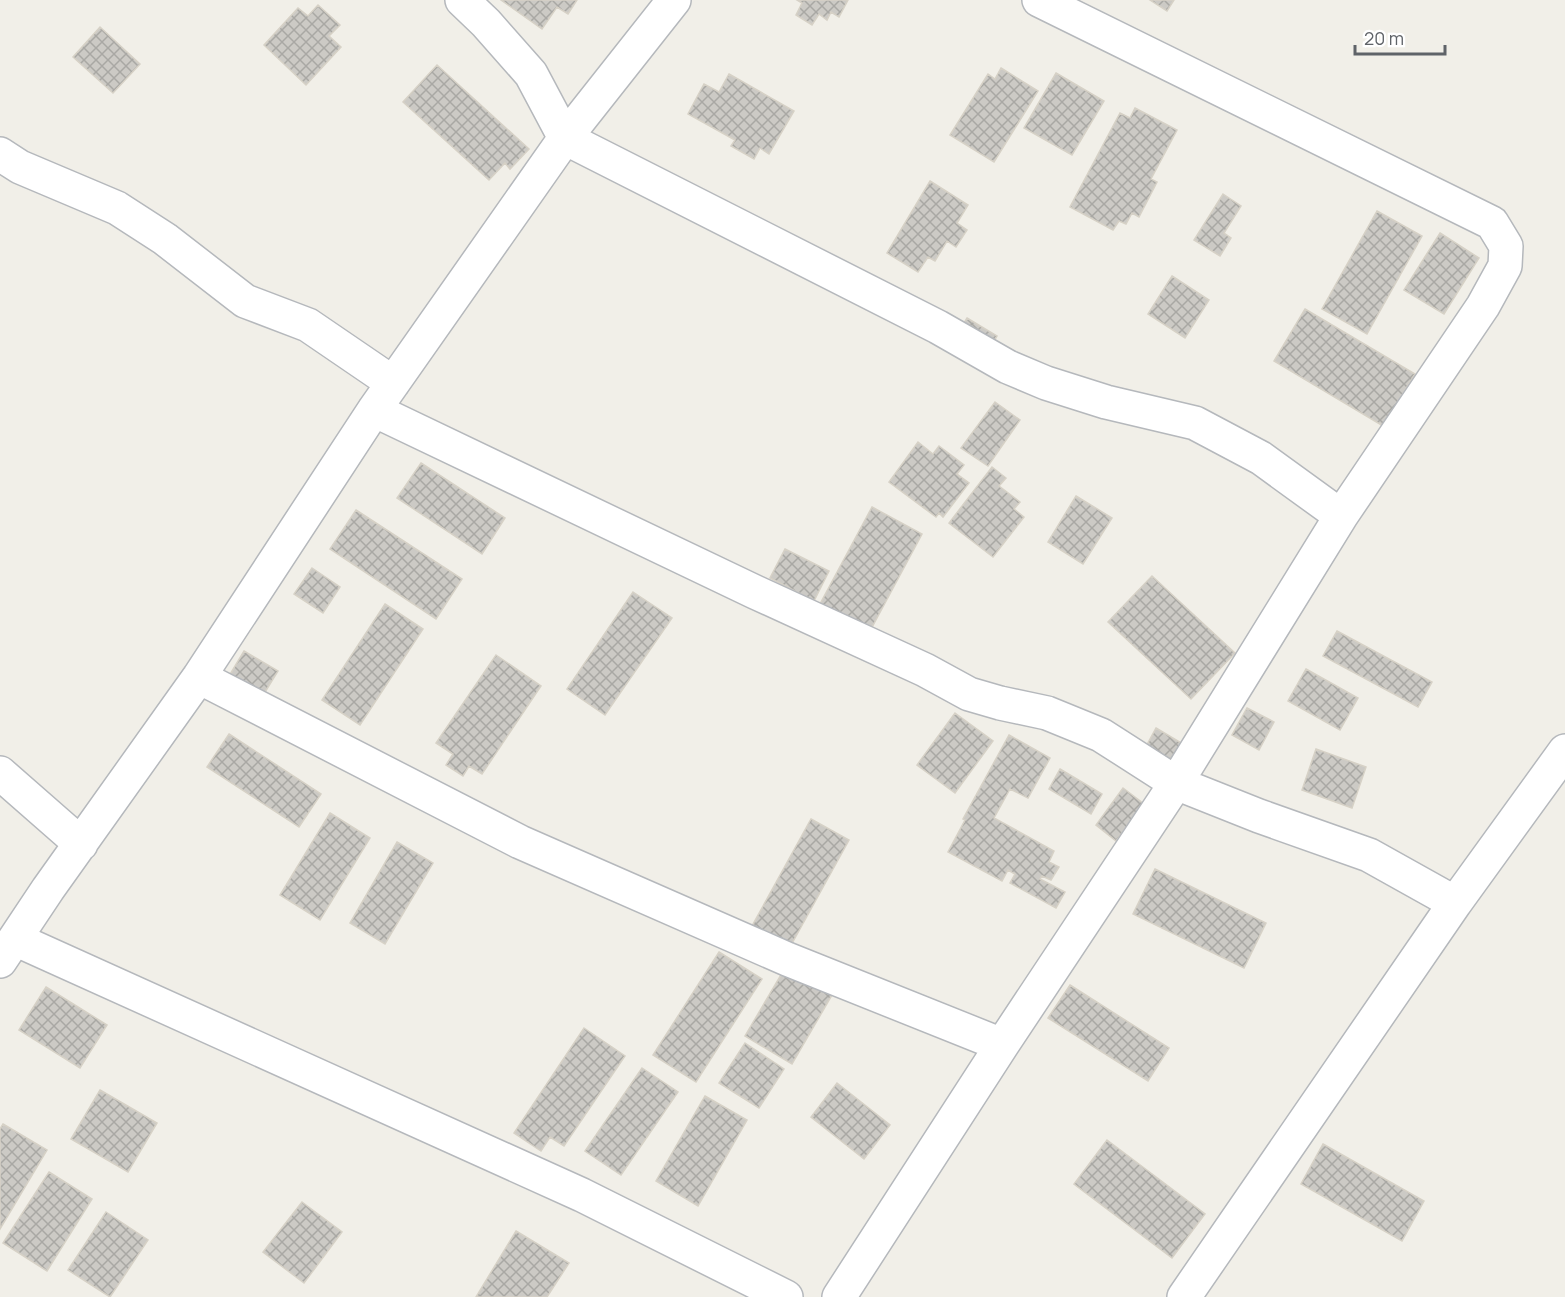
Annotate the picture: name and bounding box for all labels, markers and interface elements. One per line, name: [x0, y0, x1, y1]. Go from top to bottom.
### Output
scale bar: [1355, 18, 1445, 56]
text: 20 m: [1364, 26, 1404, 50]

